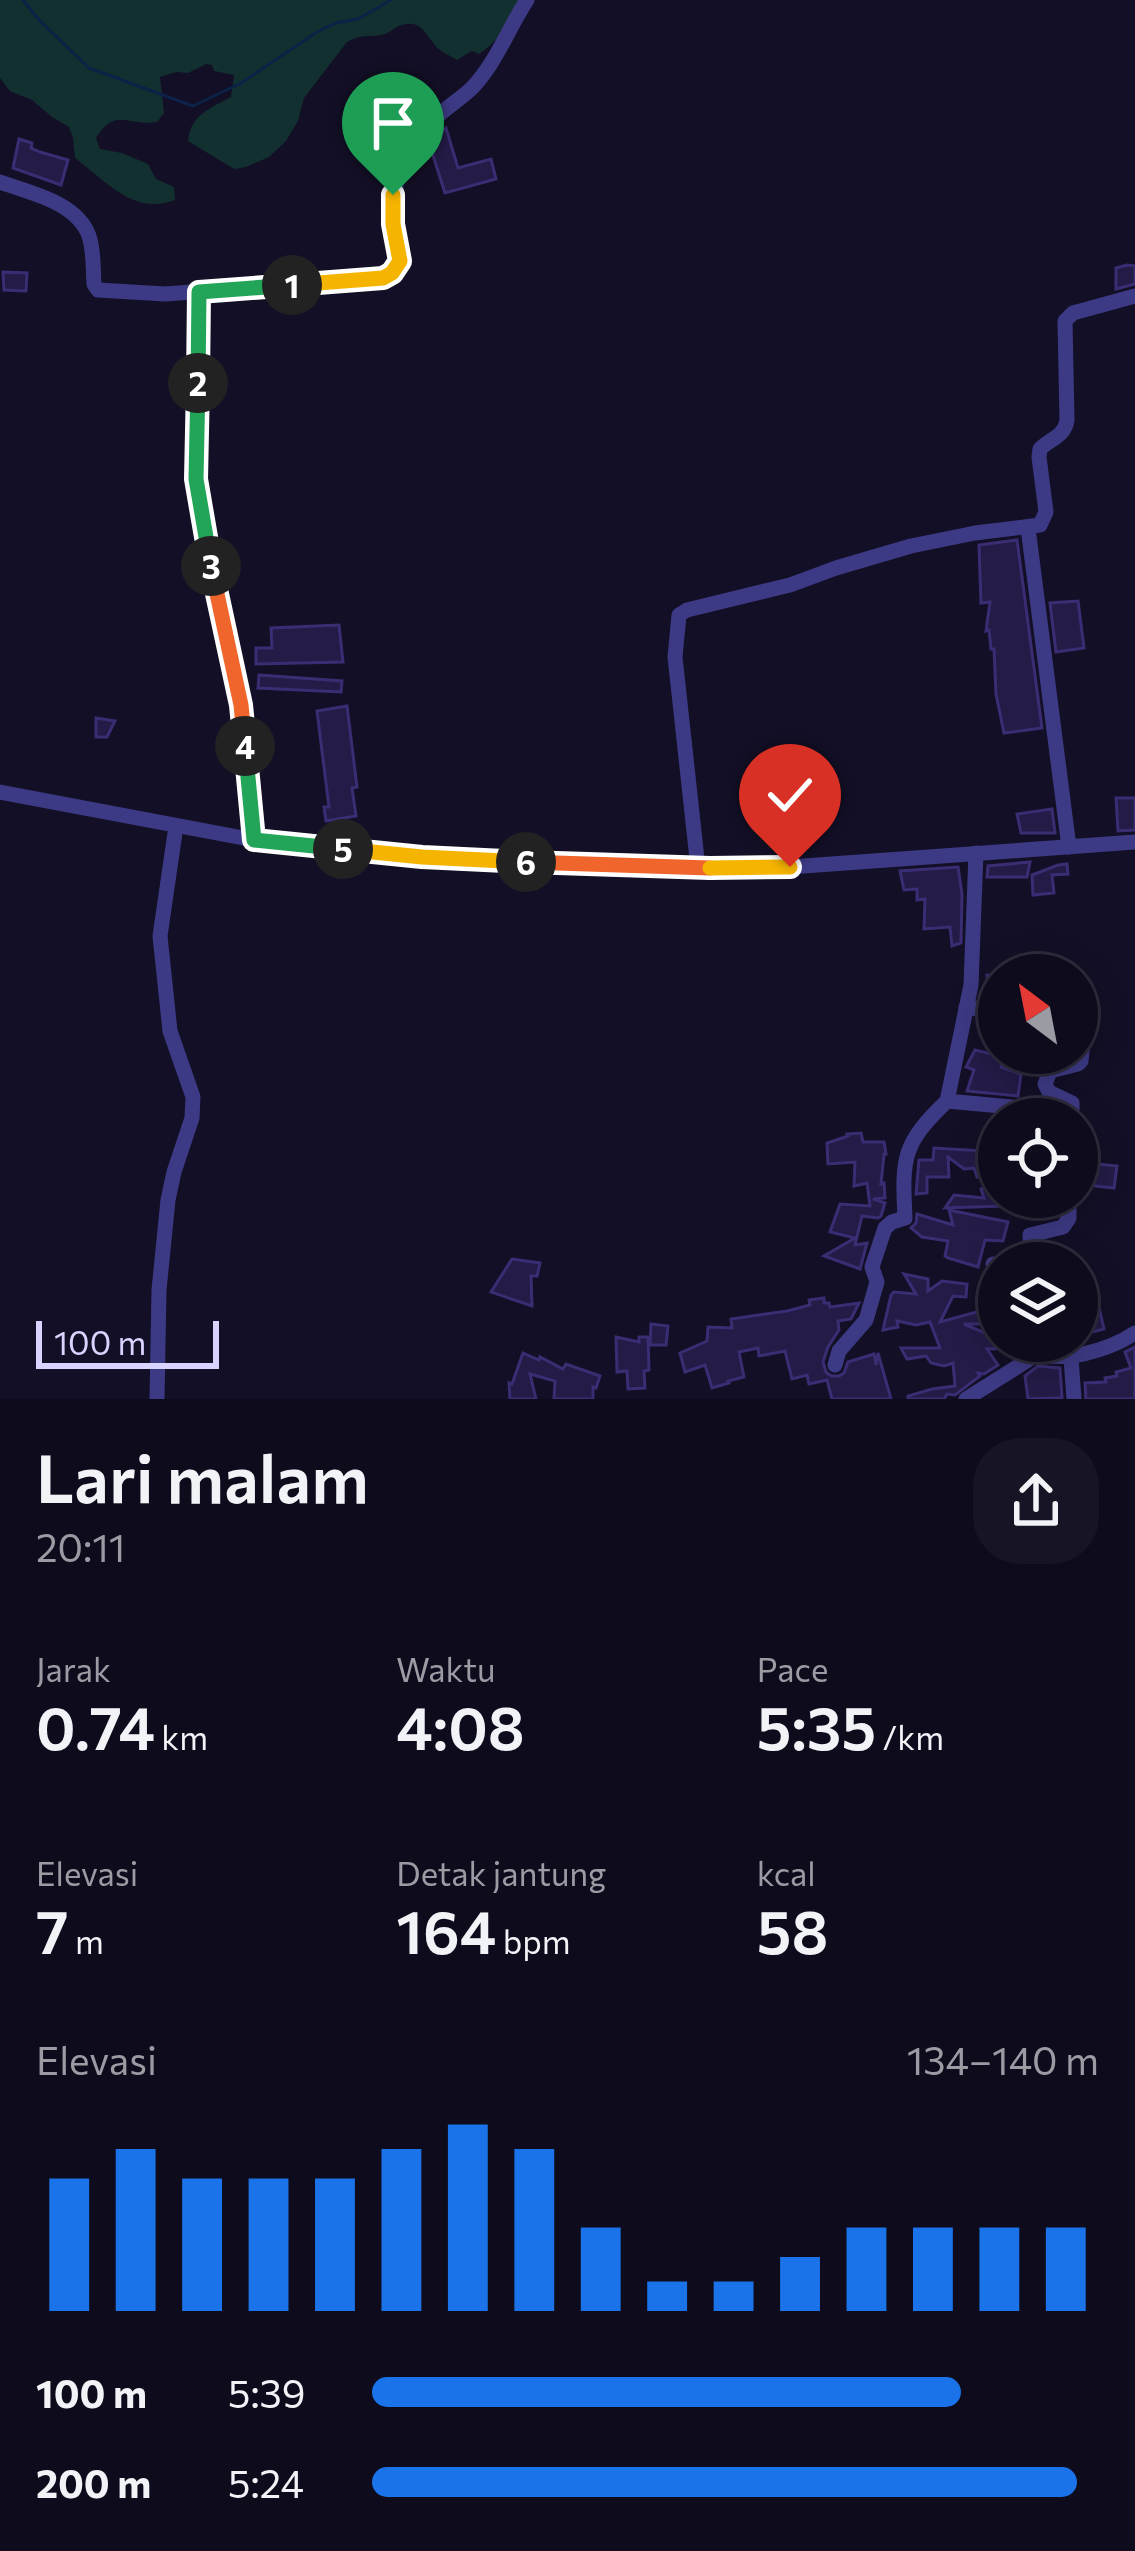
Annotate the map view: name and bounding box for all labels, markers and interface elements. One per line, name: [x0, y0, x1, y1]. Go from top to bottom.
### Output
pin: [342, 72, 444, 195]
icon: arrive: [360, 90, 426, 156]
pin: 1: [262, 255, 322, 315]
text: 1: [285, 264, 299, 305]
pin: 2: [168, 353, 228, 413]
text: 2: [189, 362, 207, 403]
pin: 3: [181, 536, 241, 596]
text: 3: [201, 545, 221, 586]
pin: 4: [215, 716, 275, 776]
text: 4: [235, 725, 255, 766]
pin: [739, 744, 841, 867]
icon: check: [757, 762, 823, 828]
pin: 5: [313, 819, 373, 879]
text: 5: [333, 828, 353, 869]
pin: 6: [496, 832, 556, 892]
text: 6: [516, 841, 536, 882]
north arrow: [978, 954, 1098, 1074]
map controls: [978, 954, 1098, 1362]
button: locate: [978, 1098, 1098, 1218]
button: layers: [978, 1242, 1098, 1362]
scale bar: [36, 1315, 219, 1368]
text: 100 m: [54, 1321, 146, 1362]
text: Lari malam: [36, 1436, 369, 1517]
button: share: [973, 1438, 1099, 1564]
text: 20:11: [36, 1522, 126, 1570]
text: Jarak: [36, 1648, 111, 1689]
text: Waktu: [396, 1648, 495, 1689]
text: Pace: [757, 1648, 828, 1689]
text: 0.74: [36, 1689, 155, 1762]
text: 4:08: [396, 1689, 525, 1762]
text: 5:35: [757, 1689, 876, 1762]
text: km: [155, 1716, 208, 1757]
text: /km: [876, 1716, 944, 1757]
text: Elevasi: [36, 1852, 138, 1893]
text: Detak jantung: [396, 1852, 606, 1893]
text: kcal: [757, 1852, 816, 1893]
text: 7: [36, 1893, 69, 1966]
text: 164: [396, 1893, 496, 1966]
text: 58: [757, 1893, 828, 1966]
text: m: [69, 1920, 104, 1961]
text: bpm: [496, 1920, 571, 1961]
text: Elevasi: [36, 2035, 157, 2083]
text: 134–140 m: [907, 2035, 1099, 2083]
text: 100 m: [36, 2368, 147, 2416]
text: 5:39: [228, 2368, 306, 2416]
text: 200 m: [36, 2458, 151, 2506]
text: 5:24: [228, 2458, 304, 2506]

